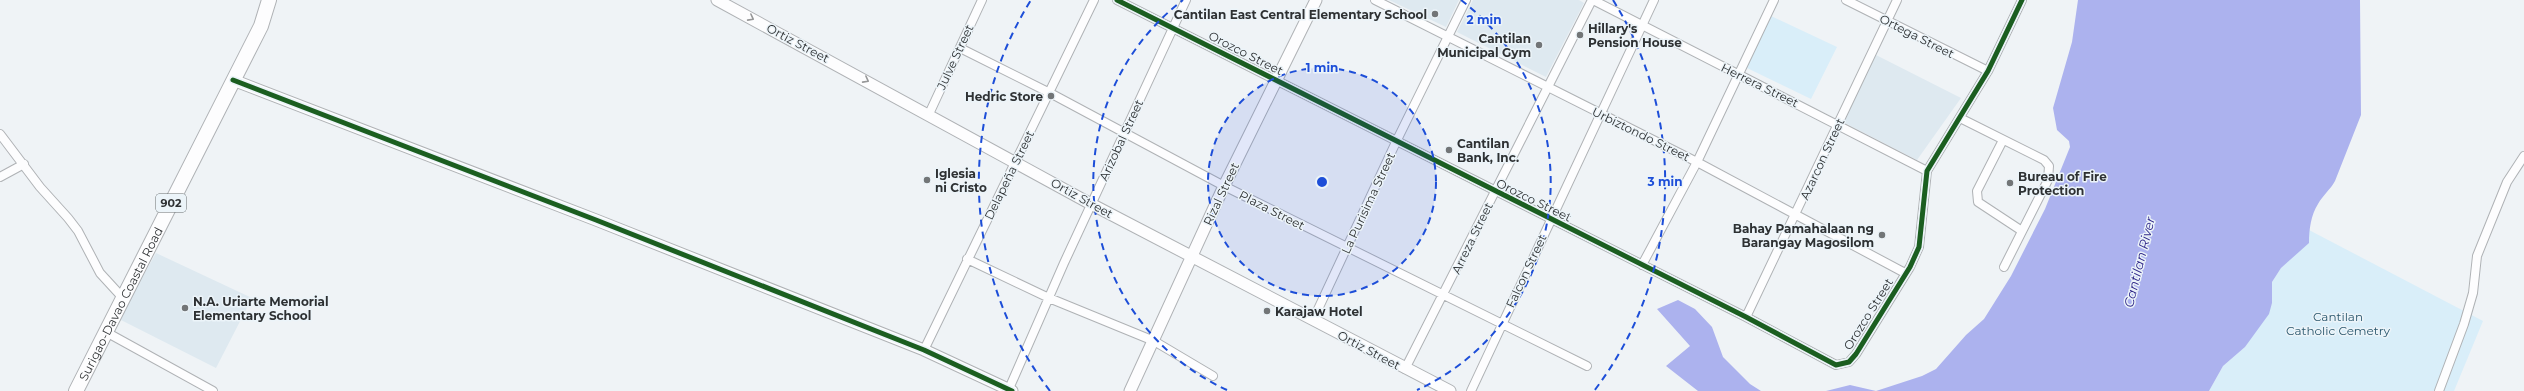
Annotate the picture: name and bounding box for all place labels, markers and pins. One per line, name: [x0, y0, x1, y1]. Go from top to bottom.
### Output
place label: Cantilan East Central Elementary School: [1174, 7, 1427, 22]
marker: Cantilan East Central Elementary School: [1430, 9, 1440, 19]
place label: Hillary's Pension House: [1588, 21, 1682, 50]
marker: Hillary's Pension House: [1575, 30, 1585, 40]
place label: Cantilan Municipal Gym: [1437, 31, 1531, 60]
marker: Cantilan Municipal Gym: [1534, 40, 1544, 50]
place label: Hedric Store: [965, 89, 1043, 104]
marker: Hedric Store: [1046, 91, 1056, 101]
place label: Cantilan Bank, Inc.: [1457, 136, 1519, 165]
marker: Cantilan Bank, Inc.: [1444, 145, 1454, 155]
place label: Iglesia ni Cristo: [935, 166, 987, 195]
place label: Bureau of Fire Protection: [2018, 169, 2107, 198]
marker: Iglesia ni Cristo: [922, 175, 932, 185]
centre of rings: [1315, 175, 1329, 189]
marker: Bureau of Fire Protection: [2005, 178, 2015, 188]
place label: Bahay Pamahalaan ng Barangay Magosilom: [1733, 221, 1874, 250]
marker: Bahay Pamahalaan ng Barangay Magosilom: [1877, 230, 1887, 240]
place label: N.A. Uriarte Memorial Elementary School: [193, 294, 329, 323]
marker: N.A. Uriarte Memorial Elementary School: [180, 303, 190, 313]
place label: Karajaw Hotel: [1275, 304, 1363, 319]
marker: Karajaw Hotel: [1262, 306, 1272, 316]

